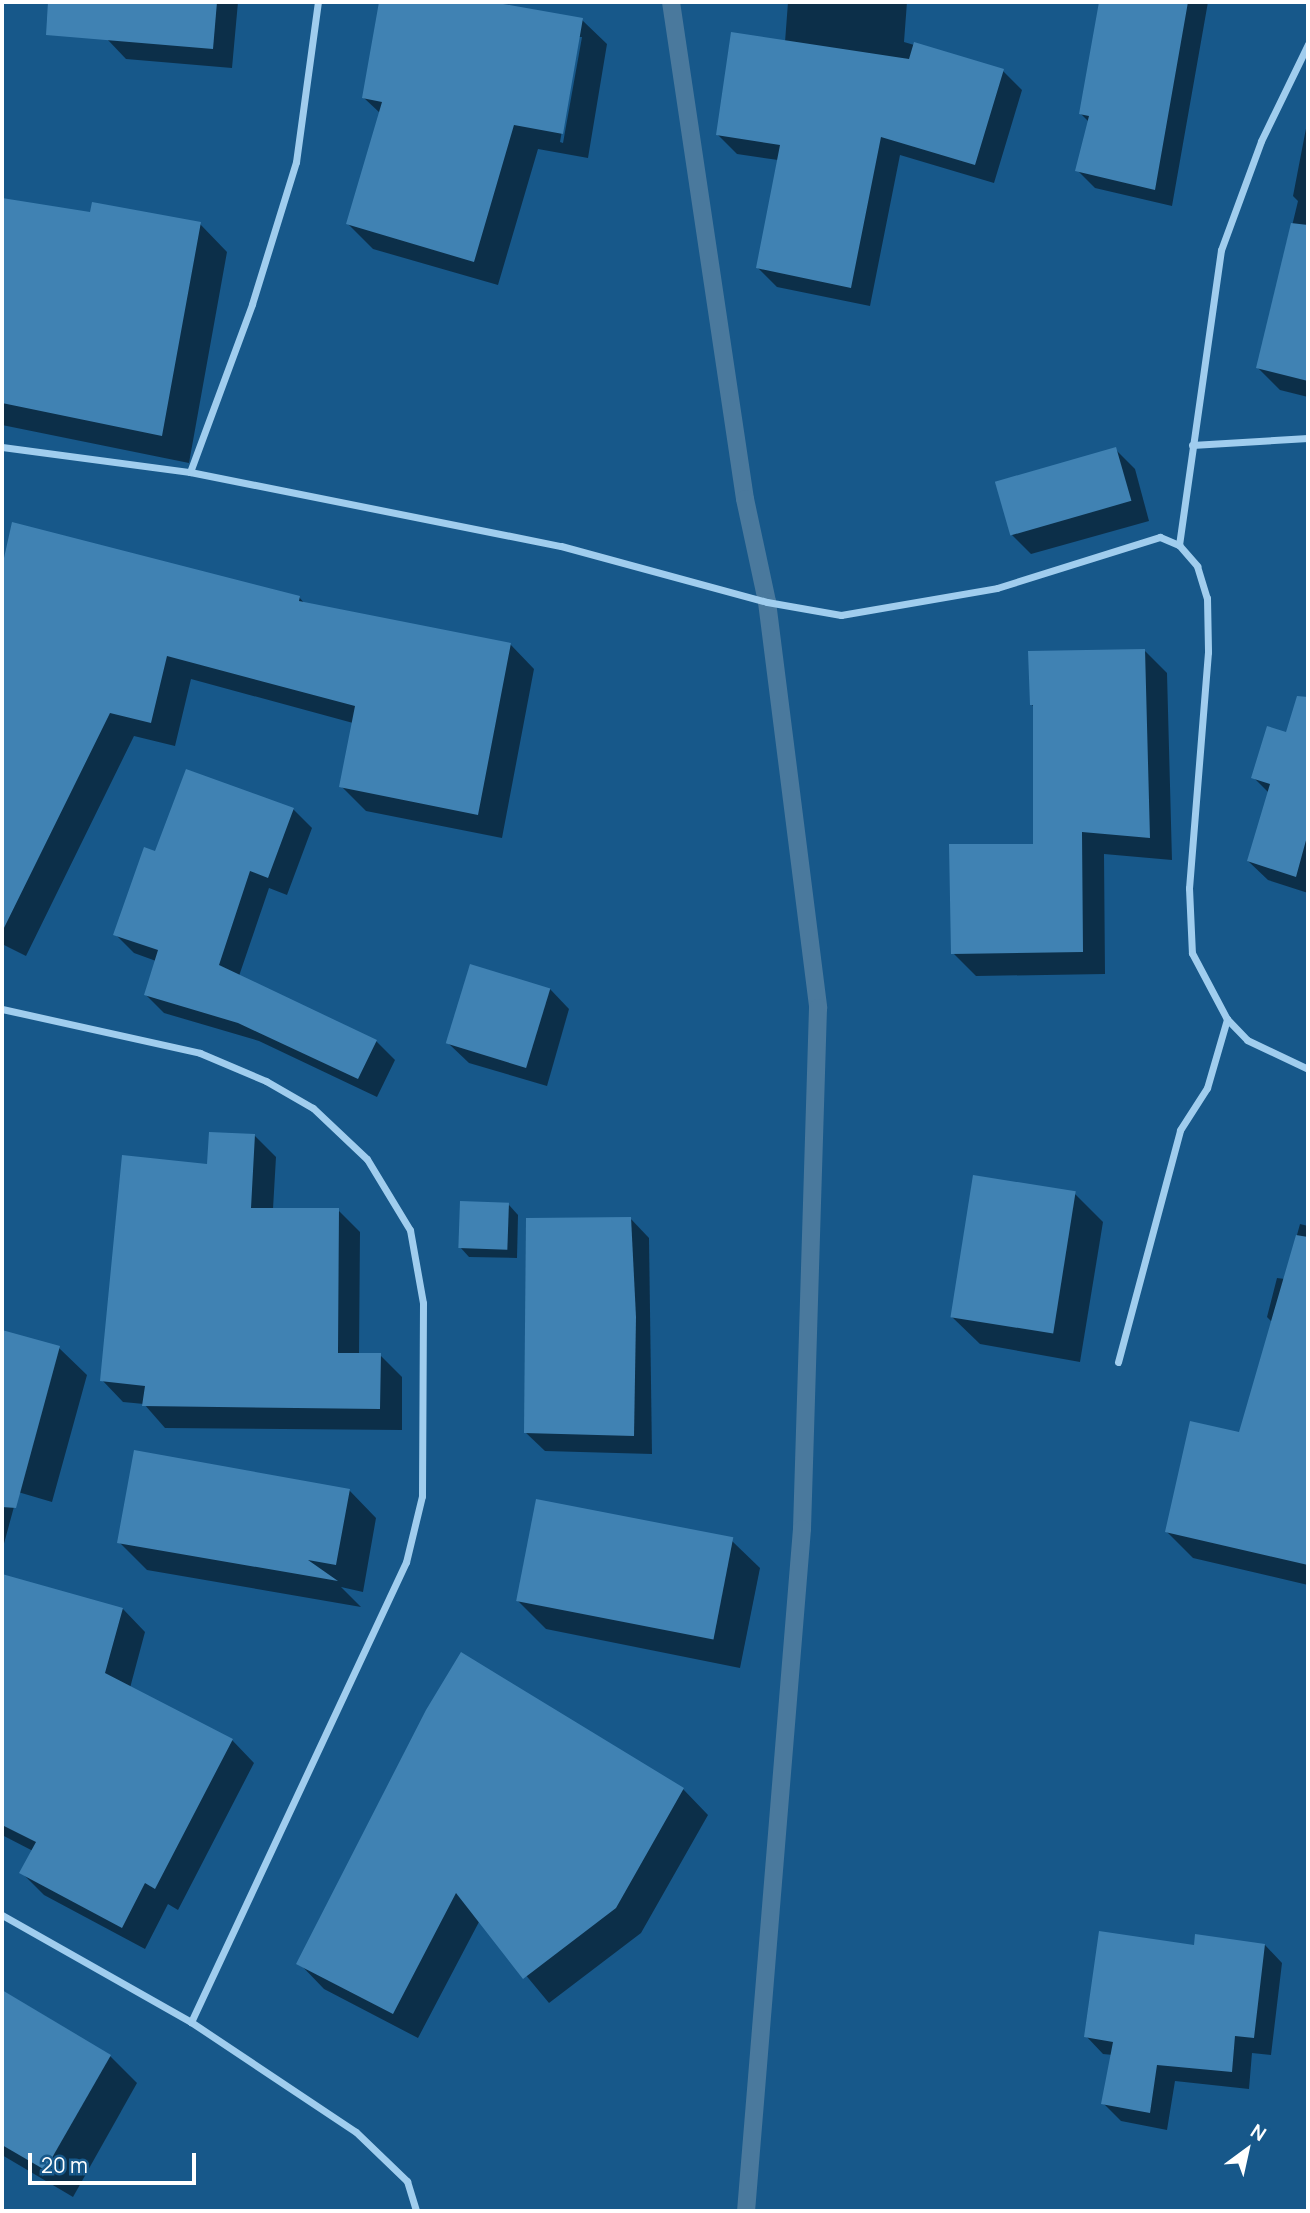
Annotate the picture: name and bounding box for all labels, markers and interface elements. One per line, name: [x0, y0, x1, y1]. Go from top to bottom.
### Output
north arrow: [1212, 2115, 1282, 2185]
text: N: [1246, 2118, 1271, 2147]
scale bar: [32, 2140, 200, 2184]
text: 20 m: [41, 2151, 88, 2179]

